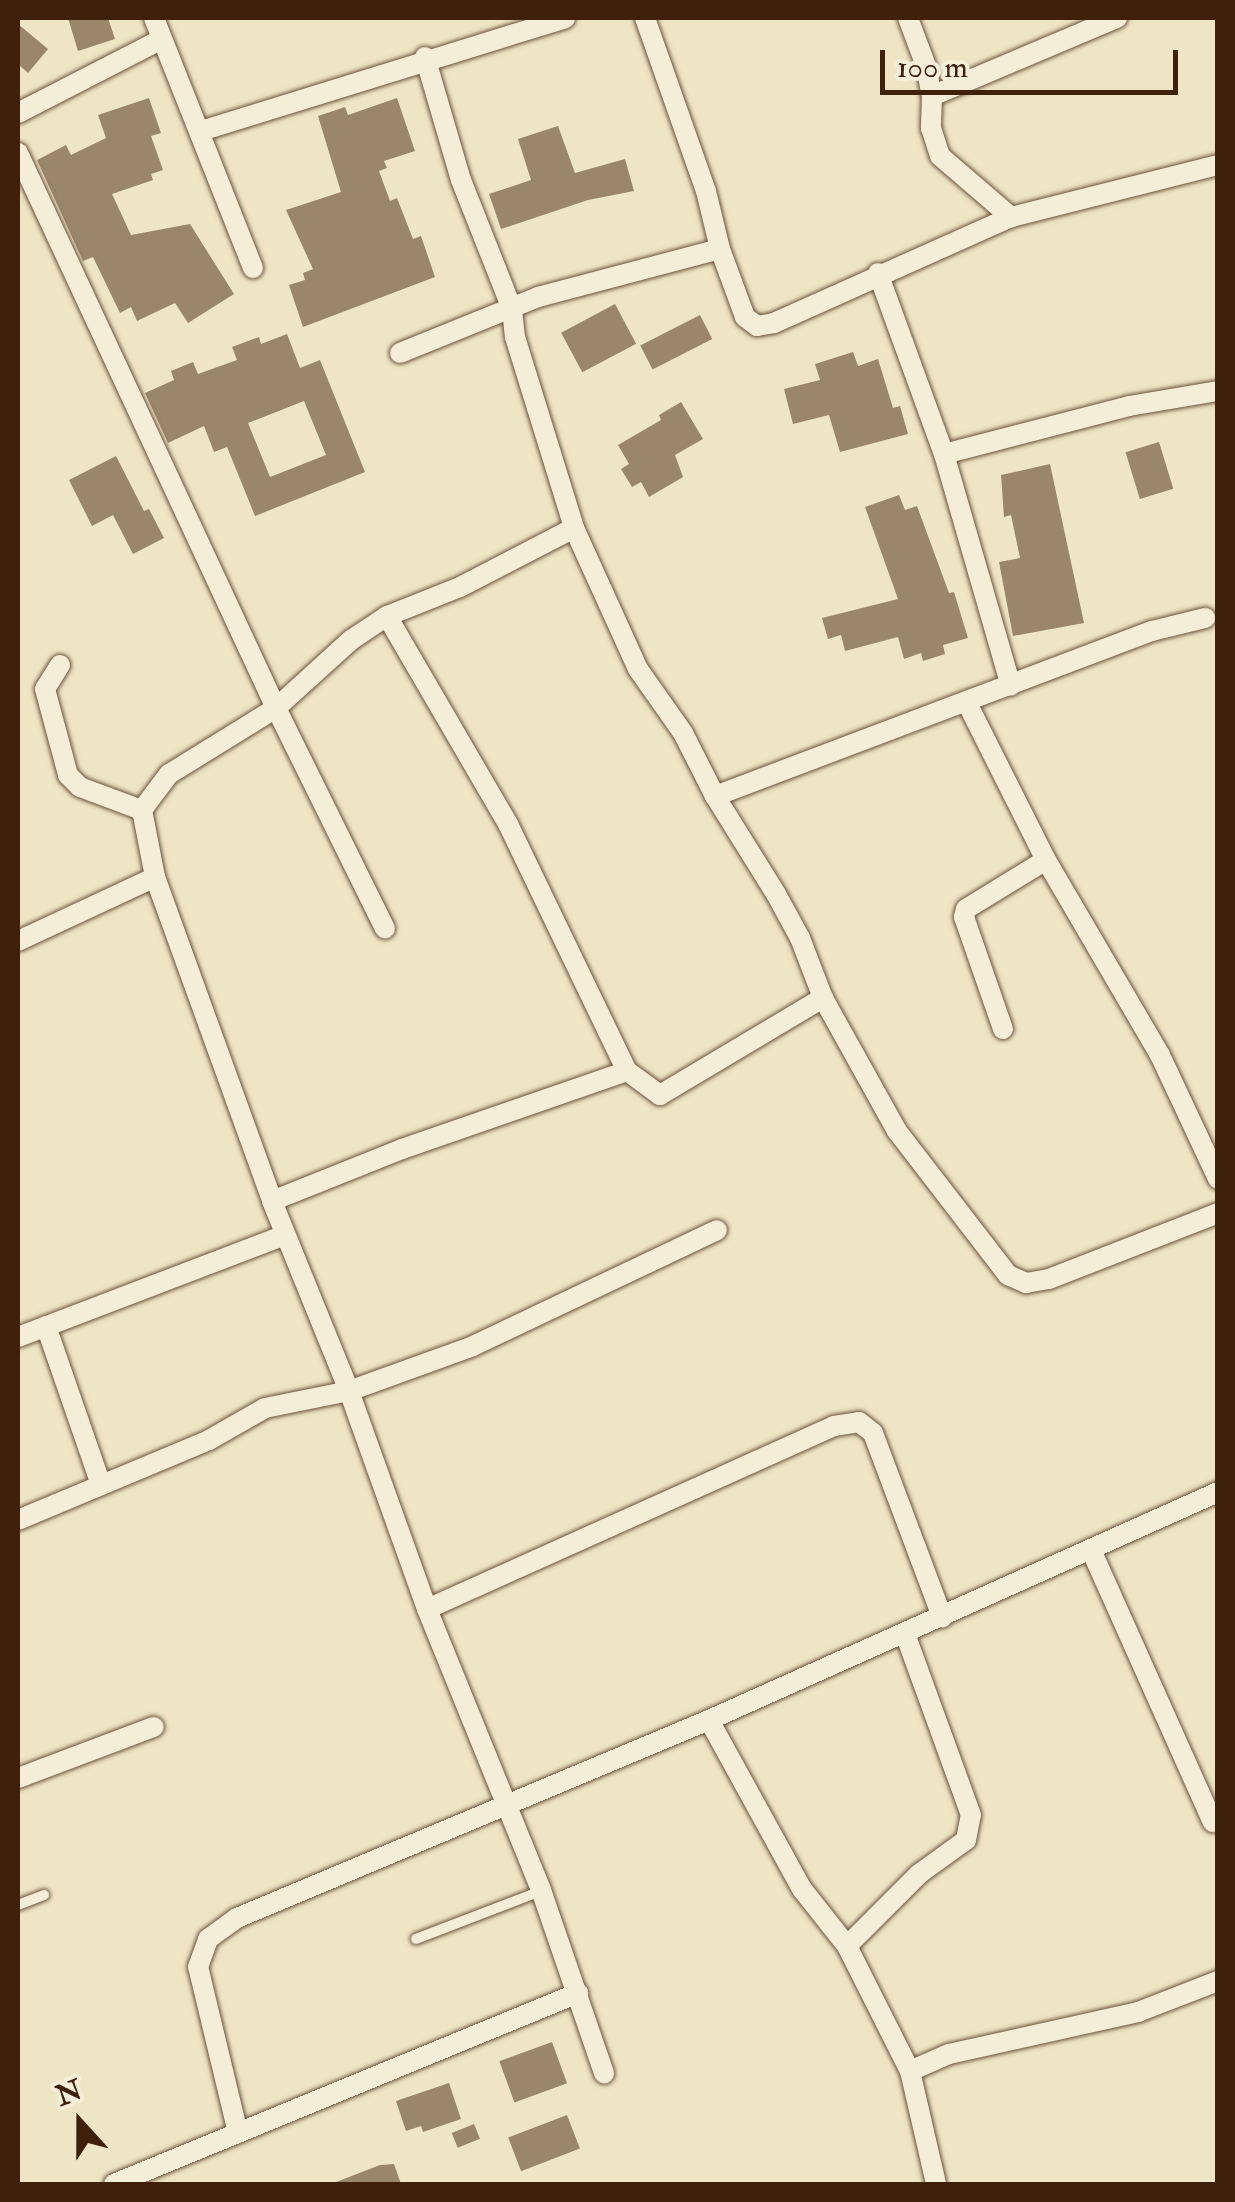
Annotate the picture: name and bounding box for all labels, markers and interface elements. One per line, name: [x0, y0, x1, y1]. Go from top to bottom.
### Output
scale bar: [885, 30, 1182, 92]
text: 100 m: [897, 49, 968, 86]
north arrow: [30, 2072, 130, 2172]
text: N: [51, 2073, 87, 2114]

